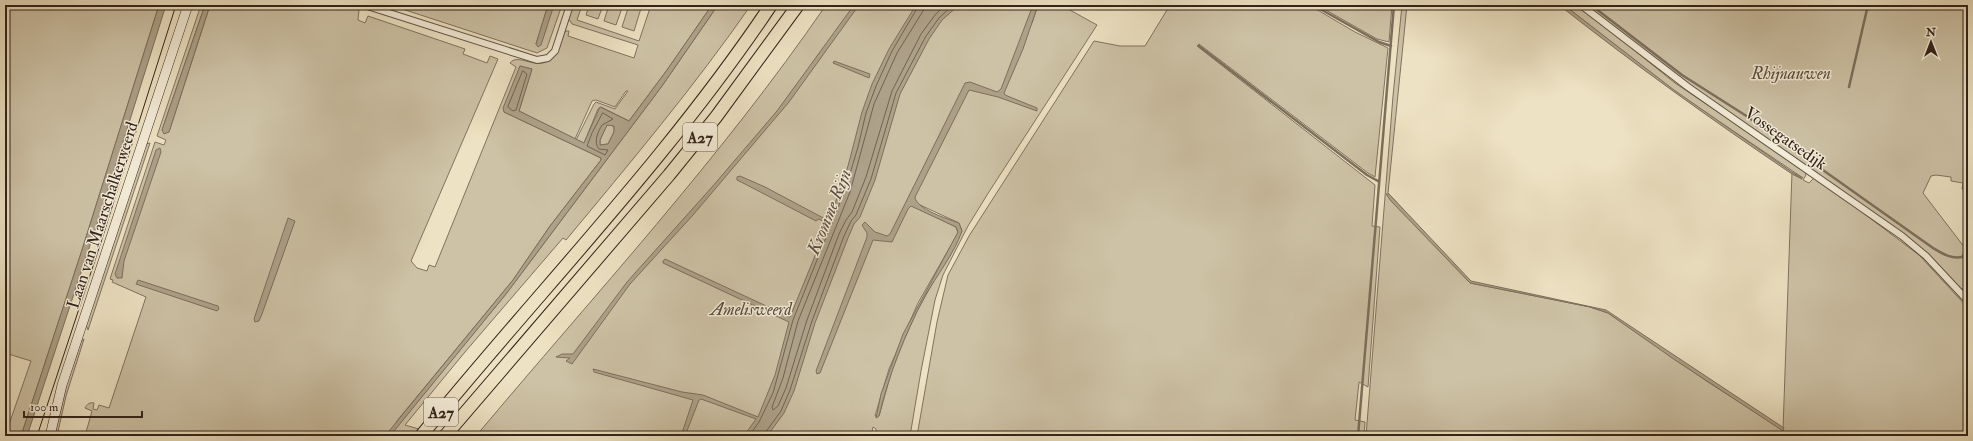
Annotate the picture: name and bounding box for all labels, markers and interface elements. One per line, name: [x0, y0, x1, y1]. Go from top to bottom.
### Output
north arrow: [1911, 22, 1951, 62]
text: N: [1925, 26, 1937, 39]
park label: Rhijnauwen: [1750, 63, 1831, 84]
street label: Vossegatsedijk: [1740, 102, 1831, 175]
street label: Laan van Maarschalkerweerd: [62, 118, 143, 311]
road number: A27: [683, 123, 717, 151]
water label: Kromme Rijn: [802, 166, 857, 259]
park label: Amelisweerd: [708, 299, 792, 320]
scale bar: [24, 393, 142, 419]
road number: A27: [424, 398, 458, 426]
text: 100 m: [30, 400, 59, 415]

